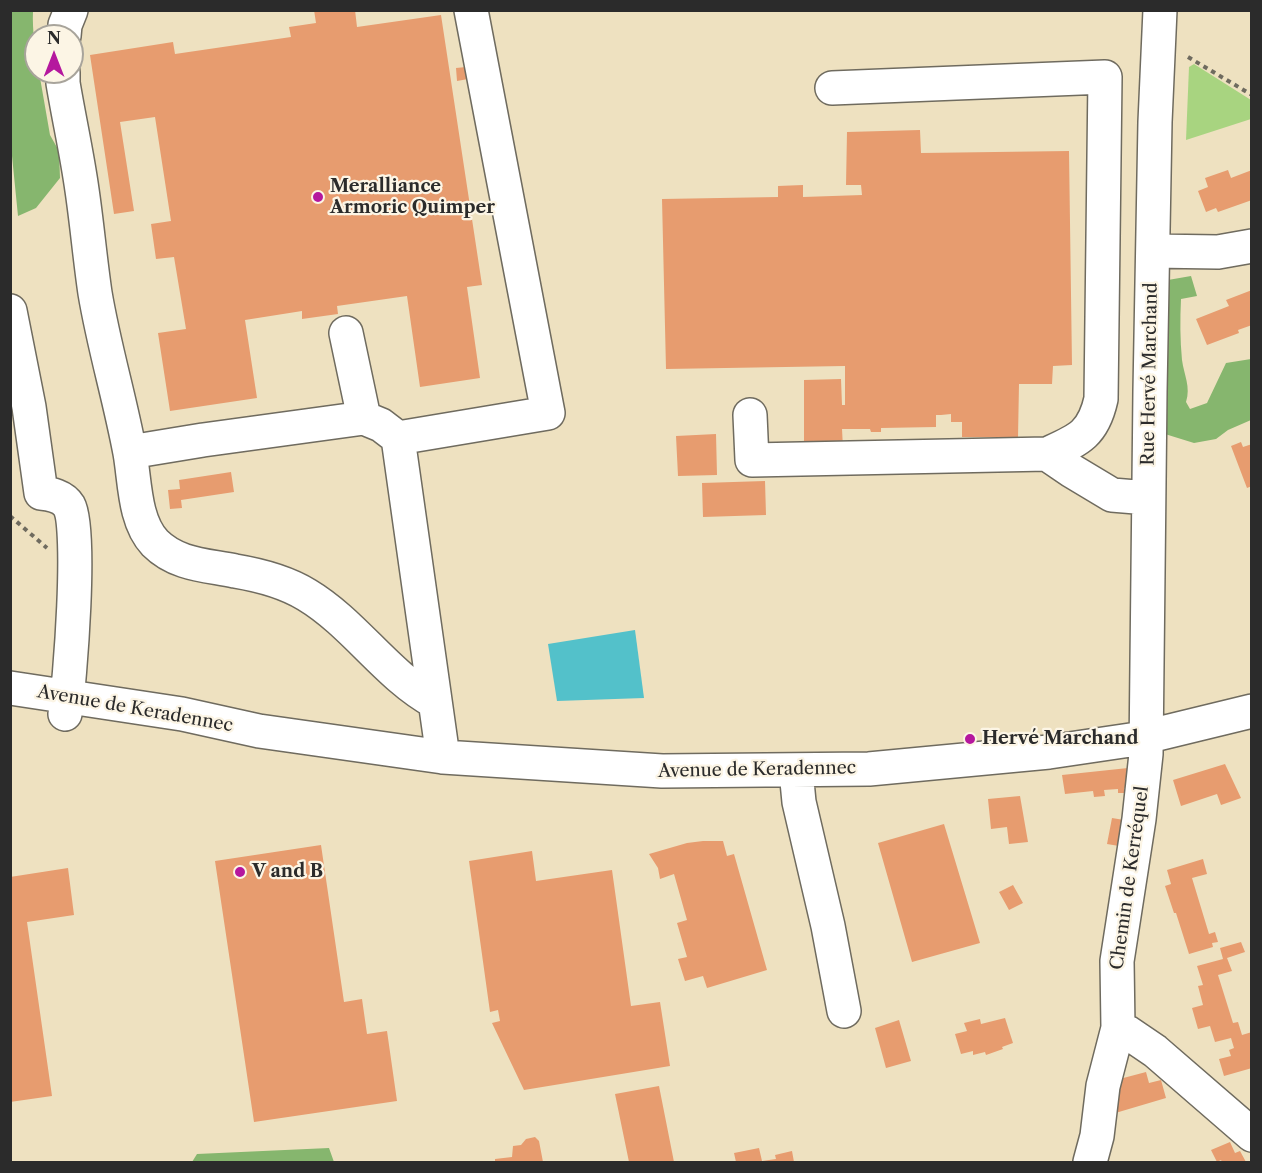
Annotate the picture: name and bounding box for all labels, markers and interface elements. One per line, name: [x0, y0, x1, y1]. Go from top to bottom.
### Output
north arrow: [24, 24, 84, 84]
text: N: [47, 28, 61, 48]
place label: Meralliance Armoric Quimper: [330, 176, 495, 219]
marker: Meralliance Armoric Quimper: [311, 190, 325, 204]
street label: Rue Hervé Marchand: [1138, 282, 1162, 466]
street label: Avenue de Keradennec: [35, 681, 235, 737]
place label: Hervé Marchand: [982, 728, 1138, 750]
marker: Hervé Marchand: [963, 732, 977, 746]
street label: Avenue de Keradennec: [658, 757, 856, 783]
street label: Chemin de Kerréquel: [1106, 785, 1154, 971]
place label: V and B: [252, 861, 323, 883]
marker: V and B: [233, 865, 247, 879]

